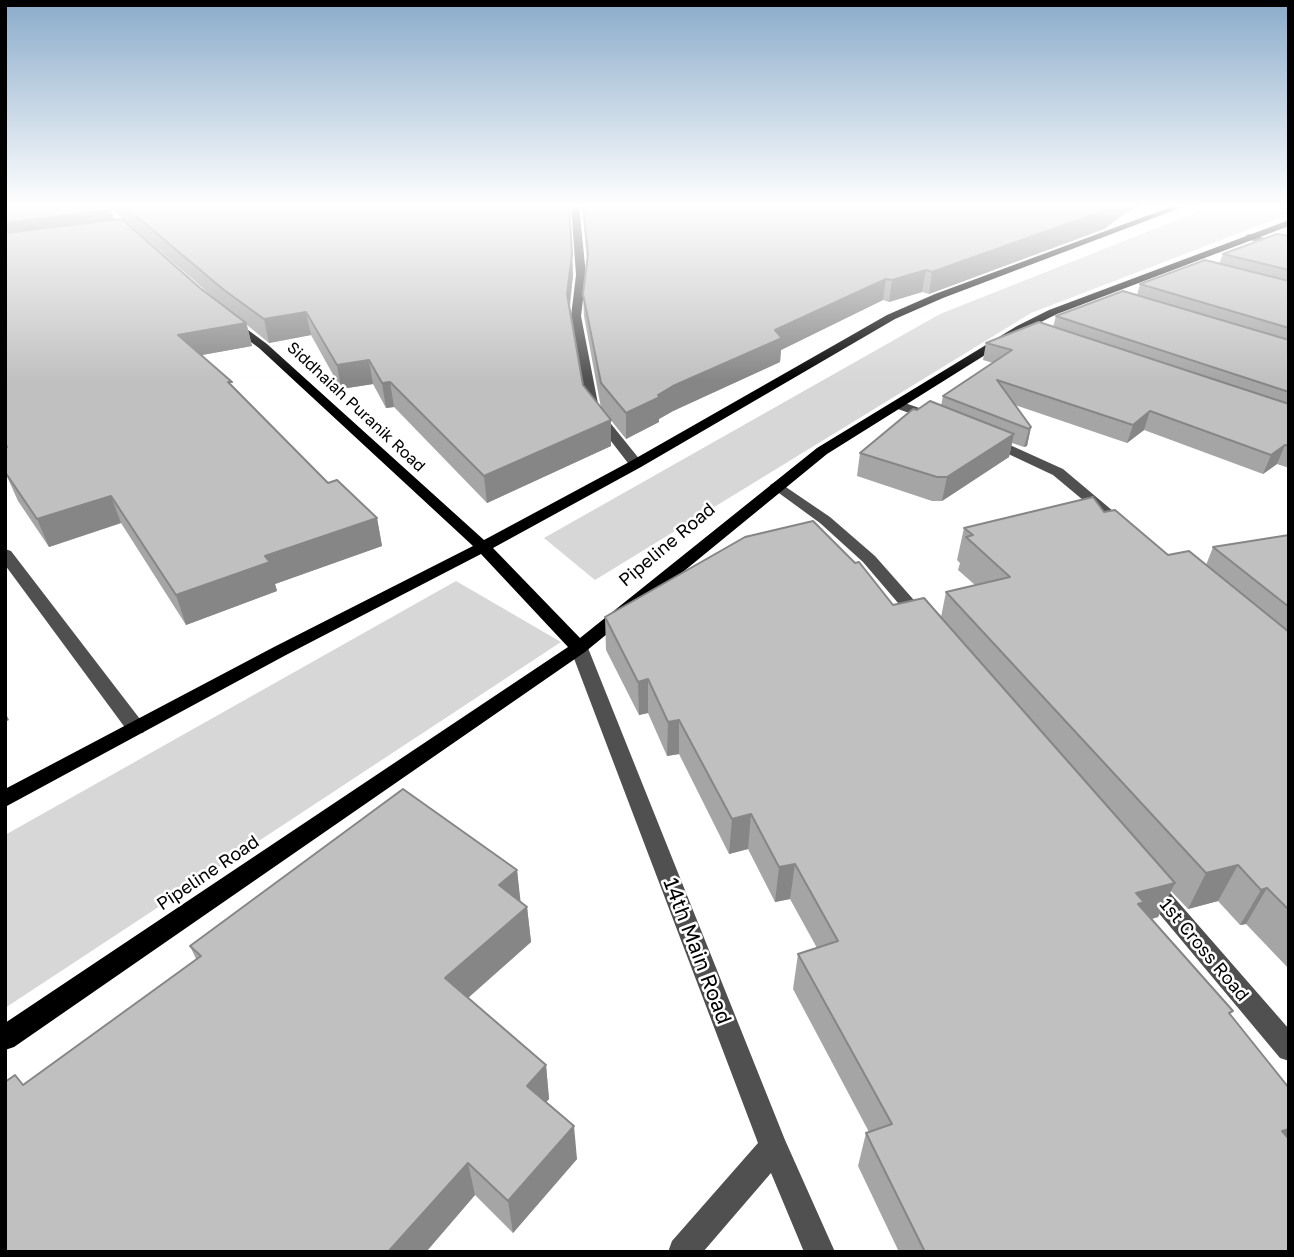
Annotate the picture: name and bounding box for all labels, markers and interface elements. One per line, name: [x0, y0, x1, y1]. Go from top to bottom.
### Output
street label: Siddhaiah Puranik Road: [283, 338, 429, 476]
street label: Pipeline Road: [615, 499, 719, 591]
street label: Pipeline Road: [153, 831, 263, 915]
street label: 14th Main Road: [658, 874, 736, 1028]
street label: 1st Cross Road: [1155, 894, 1253, 1006]

